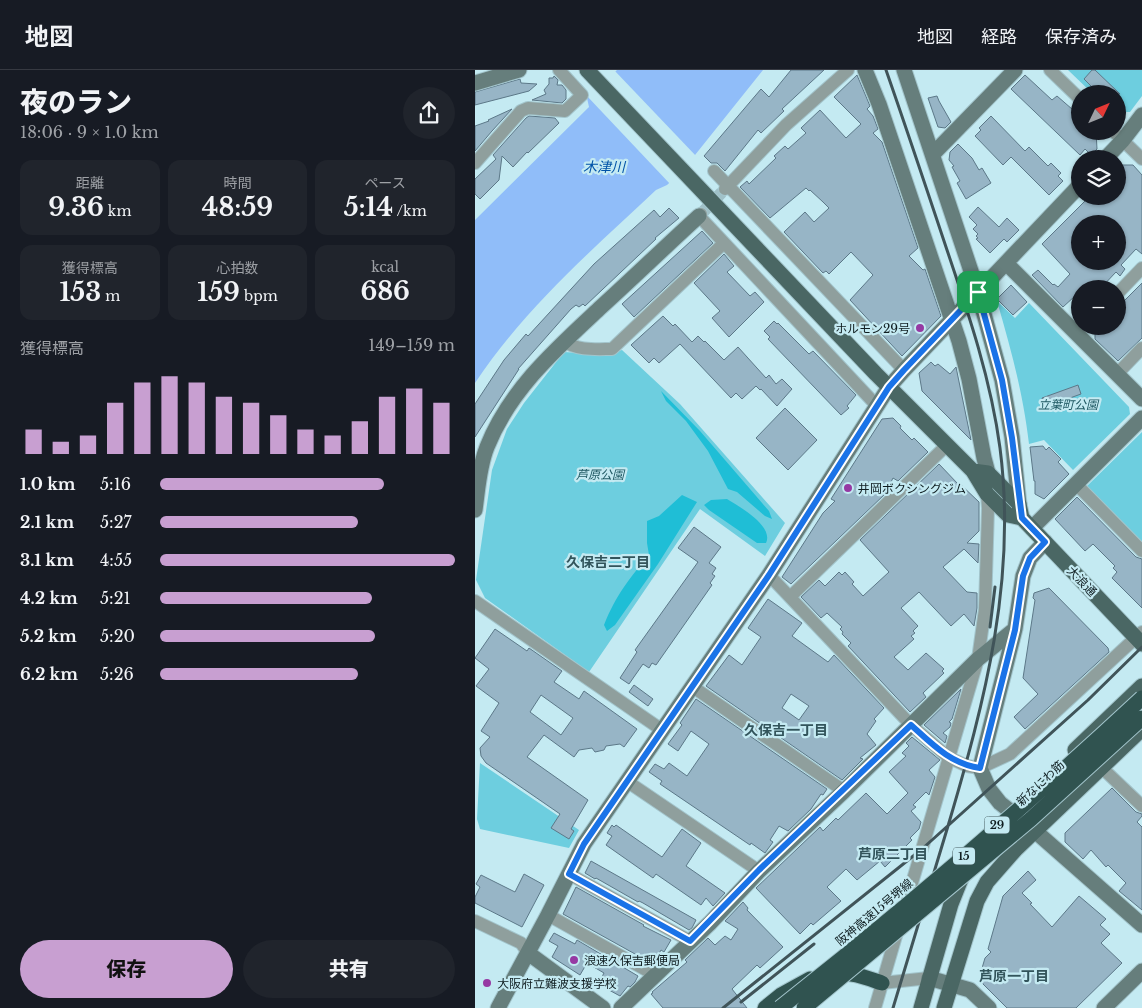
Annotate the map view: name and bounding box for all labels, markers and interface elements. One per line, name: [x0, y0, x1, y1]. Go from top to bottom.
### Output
text: 地図: [25, 22, 73, 51]
text: 地図: [917, 26, 953, 48]
text: 経路: [981, 26, 1017, 48]
text: 保存済み: [1045, 26, 1117, 48]
text: 夜のラン: [20, 85, 132, 120]
north arrow: [1071, 85, 1126, 140]
map controls: [1071, 85, 1126, 335]
button: share: [403, 87, 455, 139]
text: 18:06 · 9 × 1.0 km: [20, 122, 159, 142]
button: layers: [1071, 150, 1126, 205]
water label: 木津川: [583, 158, 627, 176]
text: 距離: [76, 174, 104, 192]
text: 時間: [223, 174, 251, 192]
text: ペース: [365, 174, 406, 192]
text: 9.36: [48, 192, 104, 223]
text: 48:59: [202, 192, 273, 223]
text: 5:14: [344, 192, 393, 223]
text: km: [104, 202, 131, 220]
text: /km: [393, 202, 427, 220]
button: +: [1071, 215, 1126, 270]
text: kcal: [371, 258, 399, 276]
text: 獲得標高: [62, 259, 118, 277]
text: 心拍数: [216, 259, 258, 277]
pin: [957, 271, 999, 313]
text: 686: [360, 276, 410, 307]
text: 153: [59, 277, 101, 308]
text: 159: [197, 277, 240, 308]
icon: arrive: [964, 278, 992, 306]
button: −: [1071, 280, 1126, 335]
text: m: [101, 287, 120, 305]
text: bpm: [240, 287, 278, 305]
place label: ホルモン29号: [835, 321, 910, 336]
marker: ホルモン29号: [914, 322, 926, 334]
text: 149–159 m: [368, 335, 455, 355]
text: 獲得標高: [20, 338, 84, 358]
park label: 立葉町公園: [1038, 397, 1100, 412]
park label: 芦原公園: [576, 467, 626, 482]
text: 1.0 km: [20, 474, 75, 494]
text: 5:16: [100, 474, 131, 494]
place label: 井岡ボクシングジム: [858, 481, 966, 496]
marker: 井岡ボクシングジム: [842, 482, 854, 494]
text: 2.1 km: [20, 512, 74, 532]
text: 5:27: [100, 512, 132, 532]
text: 3.1 km: [20, 550, 74, 570]
text: 4:55: [100, 550, 132, 570]
district label: 久保吉二丁目: [566, 553, 650, 571]
street label: 大浪通: [1064, 563, 1100, 599]
text: 4.2 km: [20, 588, 78, 608]
text: 5:21: [100, 588, 131, 608]
text: 5.2 km: [20, 626, 77, 646]
text: 5:20: [100, 626, 135, 646]
text: 6.2 km: [20, 664, 78, 684]
text: 5:26: [100, 664, 134, 684]
district label: 久保吉一丁目: [744, 721, 828, 739]
street label: 新なにわ筋: [1013, 757, 1067, 809]
road number: 29: [985, 816, 1009, 834]
district label: 芦原二丁目: [858, 845, 928, 863]
road number: 15: [953, 848, 975, 864]
street label: 阪神高速15号堺線: [832, 875, 916, 949]
button: 保存: [20, 940, 233, 998]
button: 共有: [243, 940, 455, 998]
place label: 浪速久保吉郵便局: [584, 953, 680, 968]
marker: 浪速久保吉郵便局: [568, 954, 580, 966]
district label: 芦原一丁目: [979, 967, 1049, 985]
place label: 大阪府立難波支援学校: [497, 976, 617, 991]
marker: 大阪府立難波支援学校: [481, 977, 493, 989]

